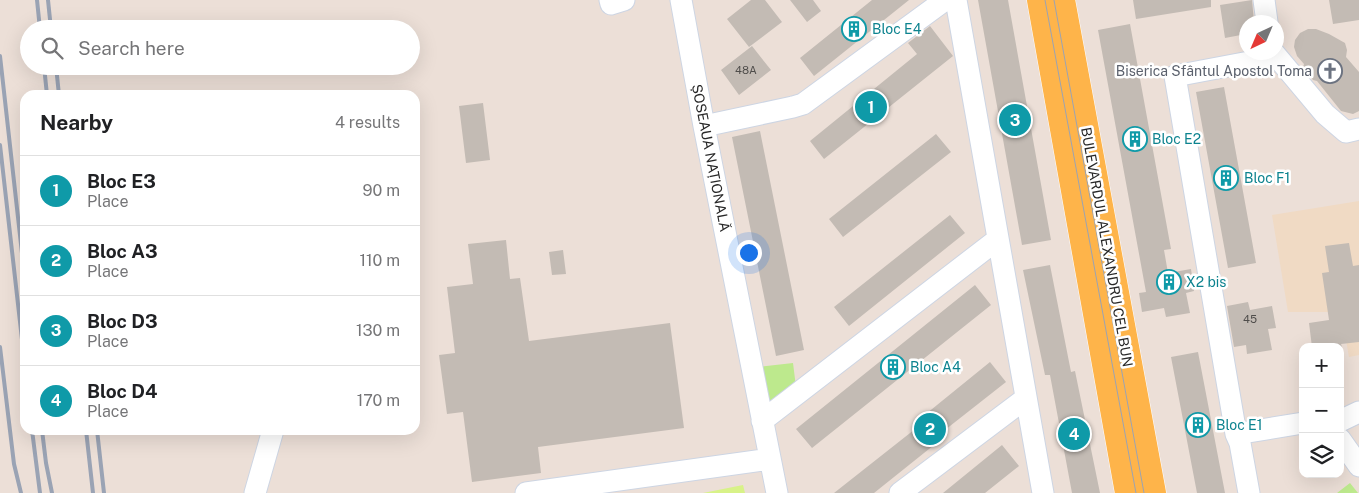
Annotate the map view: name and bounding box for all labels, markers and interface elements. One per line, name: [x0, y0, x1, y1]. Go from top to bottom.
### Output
north arrow: [1239, 15, 1284, 60]
building icon: Bloc E4: [841, 16, 867, 42]
search box: [20, 20, 420, 75]
place label: Bloc E4: [872, 21, 922, 37]
icon: search: [38, 34, 66, 62]
text: Search here: [78, 37, 185, 59]
church icon: Biserica Sfântul Apostol Toma: [1317, 58, 1343, 84]
place label: Biserica Sfântul Apostol Toma: [1116, 63, 1312, 79]
house number: 48A: [735, 64, 757, 76]
street label: ȘOSEAUA NAȚIONALĂ: [689, 83, 734, 233]
pin: 1: [855, 88, 887, 126]
pin: 3: [999, 101, 1031, 139]
text: Nearby: [40, 110, 113, 135]
text: 4 results: [335, 113, 400, 132]
street label: BULEVARDUL ALEXANDRU CEL BUN: [1078, 126, 1136, 368]
building icon: Bloc E2: [1122, 126, 1148, 152]
place label: Bloc E2: [1152, 131, 1201, 147]
building icon: Bloc F1: [1213, 165, 1239, 191]
text: Bloc E3: [87, 170, 156, 192]
place label: Bloc F1: [1244, 170, 1290, 186]
text: 1: [53, 181, 59, 200]
text: 90 m: [363, 181, 400, 200]
text: Place: [87, 192, 129, 211]
text: Bloc A3: [87, 240, 158, 262]
your location: [736, 240, 762, 266]
text: 2: [51, 251, 61, 270]
text: 110 m: [359, 251, 400, 270]
text: Place: [87, 262, 129, 281]
building icon: X2 bis: [1156, 269, 1182, 295]
place label: X2 bis: [1186, 274, 1226, 290]
text: Bloc D3: [87, 310, 158, 332]
house number: 45: [1243, 313, 1257, 325]
text: 3: [51, 321, 61, 340]
text: 130 m: [356, 321, 400, 340]
text: Place: [87, 332, 129, 351]
map controls: [1299, 343, 1344, 478]
button: +: [1299, 343, 1344, 388]
building icon: Bloc A4: [880, 354, 906, 380]
place label: Bloc A4: [910, 359, 961, 375]
text: Bloc D4: [87, 380, 157, 402]
button: −: [1299, 388, 1344, 433]
text: 4: [51, 391, 61, 410]
text: 170 m: [357, 391, 400, 410]
text: Place: [87, 402, 129, 421]
pin: 2: [914, 410, 946, 448]
building icon: Bloc E1: [1185, 412, 1211, 438]
pin: 4: [1058, 415, 1090, 453]
place label: Bloc E1: [1216, 417, 1263, 433]
button: layers: [1299, 433, 1344, 478]

